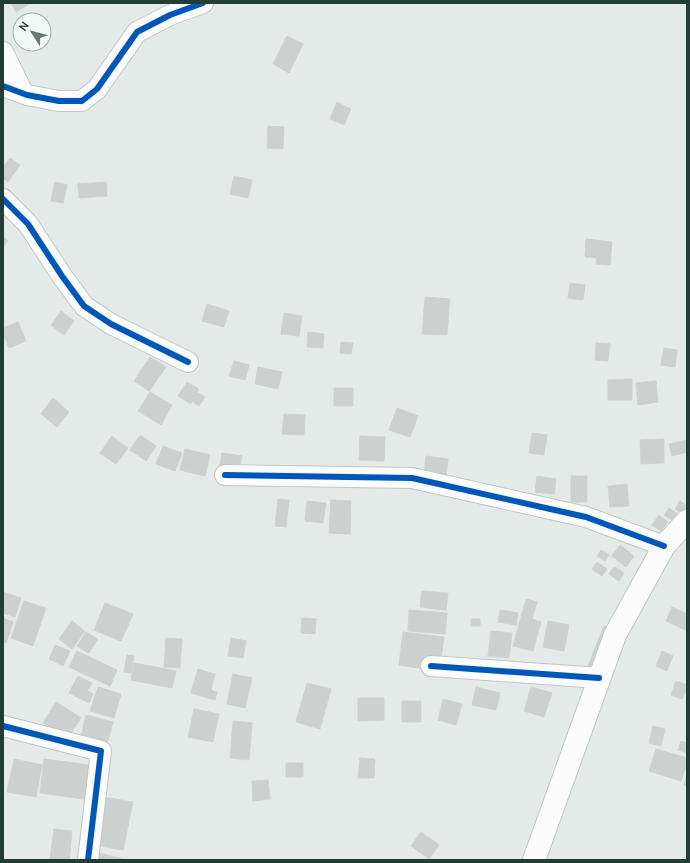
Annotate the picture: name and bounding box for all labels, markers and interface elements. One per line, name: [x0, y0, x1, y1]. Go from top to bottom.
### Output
north arrow: [12, 12, 52, 52]
text: N: [15, 18, 32, 33]

